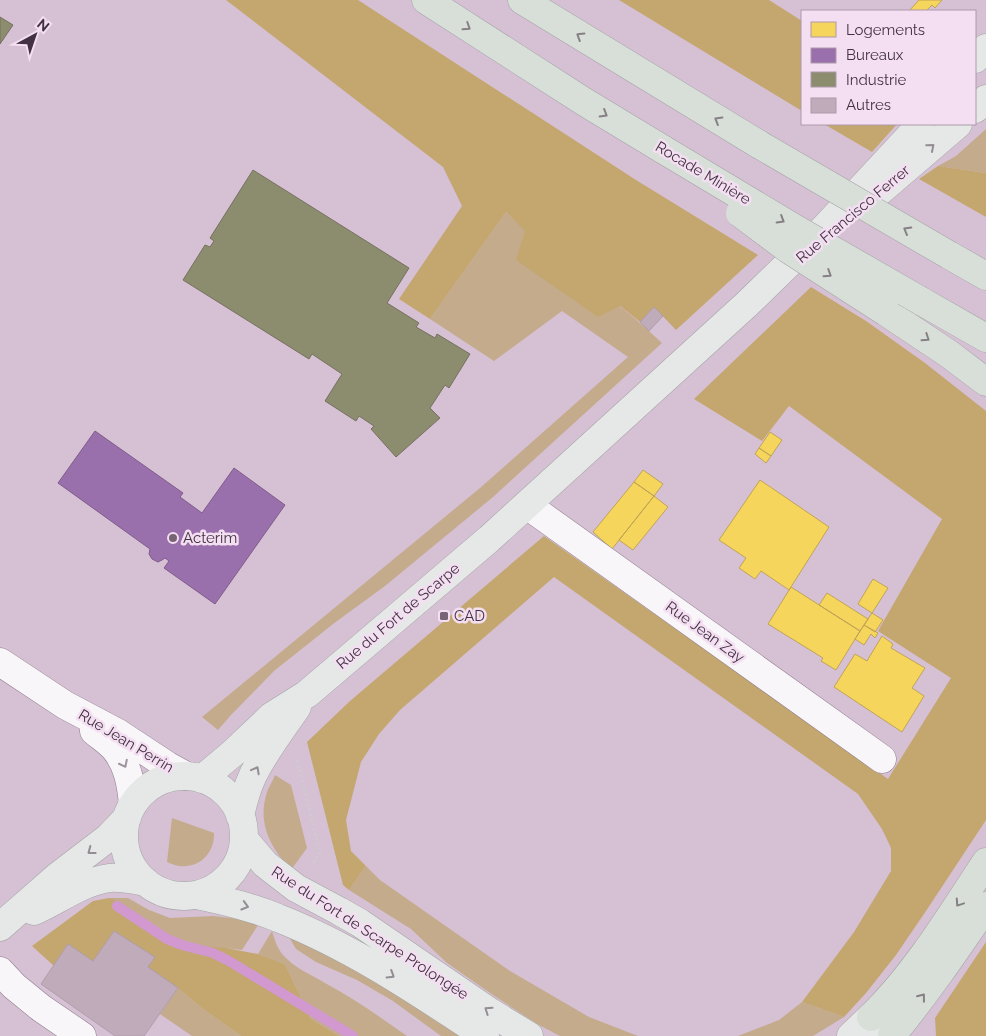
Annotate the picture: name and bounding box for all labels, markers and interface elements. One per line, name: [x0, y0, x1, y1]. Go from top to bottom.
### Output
north arrow: [10, 10, 60, 60]
legend: [801, 10, 976, 125]
text: N: [34, 15, 53, 35]
one-way arrow: [461, 21, 470, 30]
text: Logements: [846, 21, 925, 39]
one-way arrow: [576, 32, 585, 42]
text: Bureaux: [846, 46, 904, 64]
text: Industrie: [846, 71, 907, 89]
text: Autres: [846, 96, 891, 114]
one-way arrow: [598, 107, 607, 117]
one-way arrow: [715, 117, 724, 127]
street label: Rocade Minière: [652, 137, 754, 209]
one-way arrow: [925, 144, 934, 153]
street label: Rue Francisco Ferrer: [793, 161, 914, 267]
one-way arrow: [775, 213, 784, 223]
one-way arrow: [903, 227, 912, 237]
one-way arrow: [823, 268, 832, 278]
one-way arrow: [921, 332, 930, 342]
place label: Acterim: [183, 529, 237, 547]
marker: Acterim: [167, 532, 179, 544]
street label: Rue du Fort de Scarpe: [333, 559, 463, 673]
street label: Rue Jean Zay: [662, 597, 748, 667]
place label: CAD: [454, 607, 485, 625]
marker: CAD: [438, 610, 450, 622]
street label: Rue Jean Perrin: [75, 705, 177, 777]
one-way arrow: [118, 758, 128, 767]
one-way arrow: [250, 766, 260, 775]
one-way arrow: [87, 845, 97, 854]
street label: Rue du Fort de Scarpe Prolongée: [268, 862, 472, 1004]
one-way arrow: [956, 897, 965, 906]
one-way arrow: [240, 901, 248, 911]
one-way arrow: [386, 969, 395, 979]
one-way arrow: [917, 994, 925, 1003]
one-way arrow: [484, 1007, 493, 1016]

